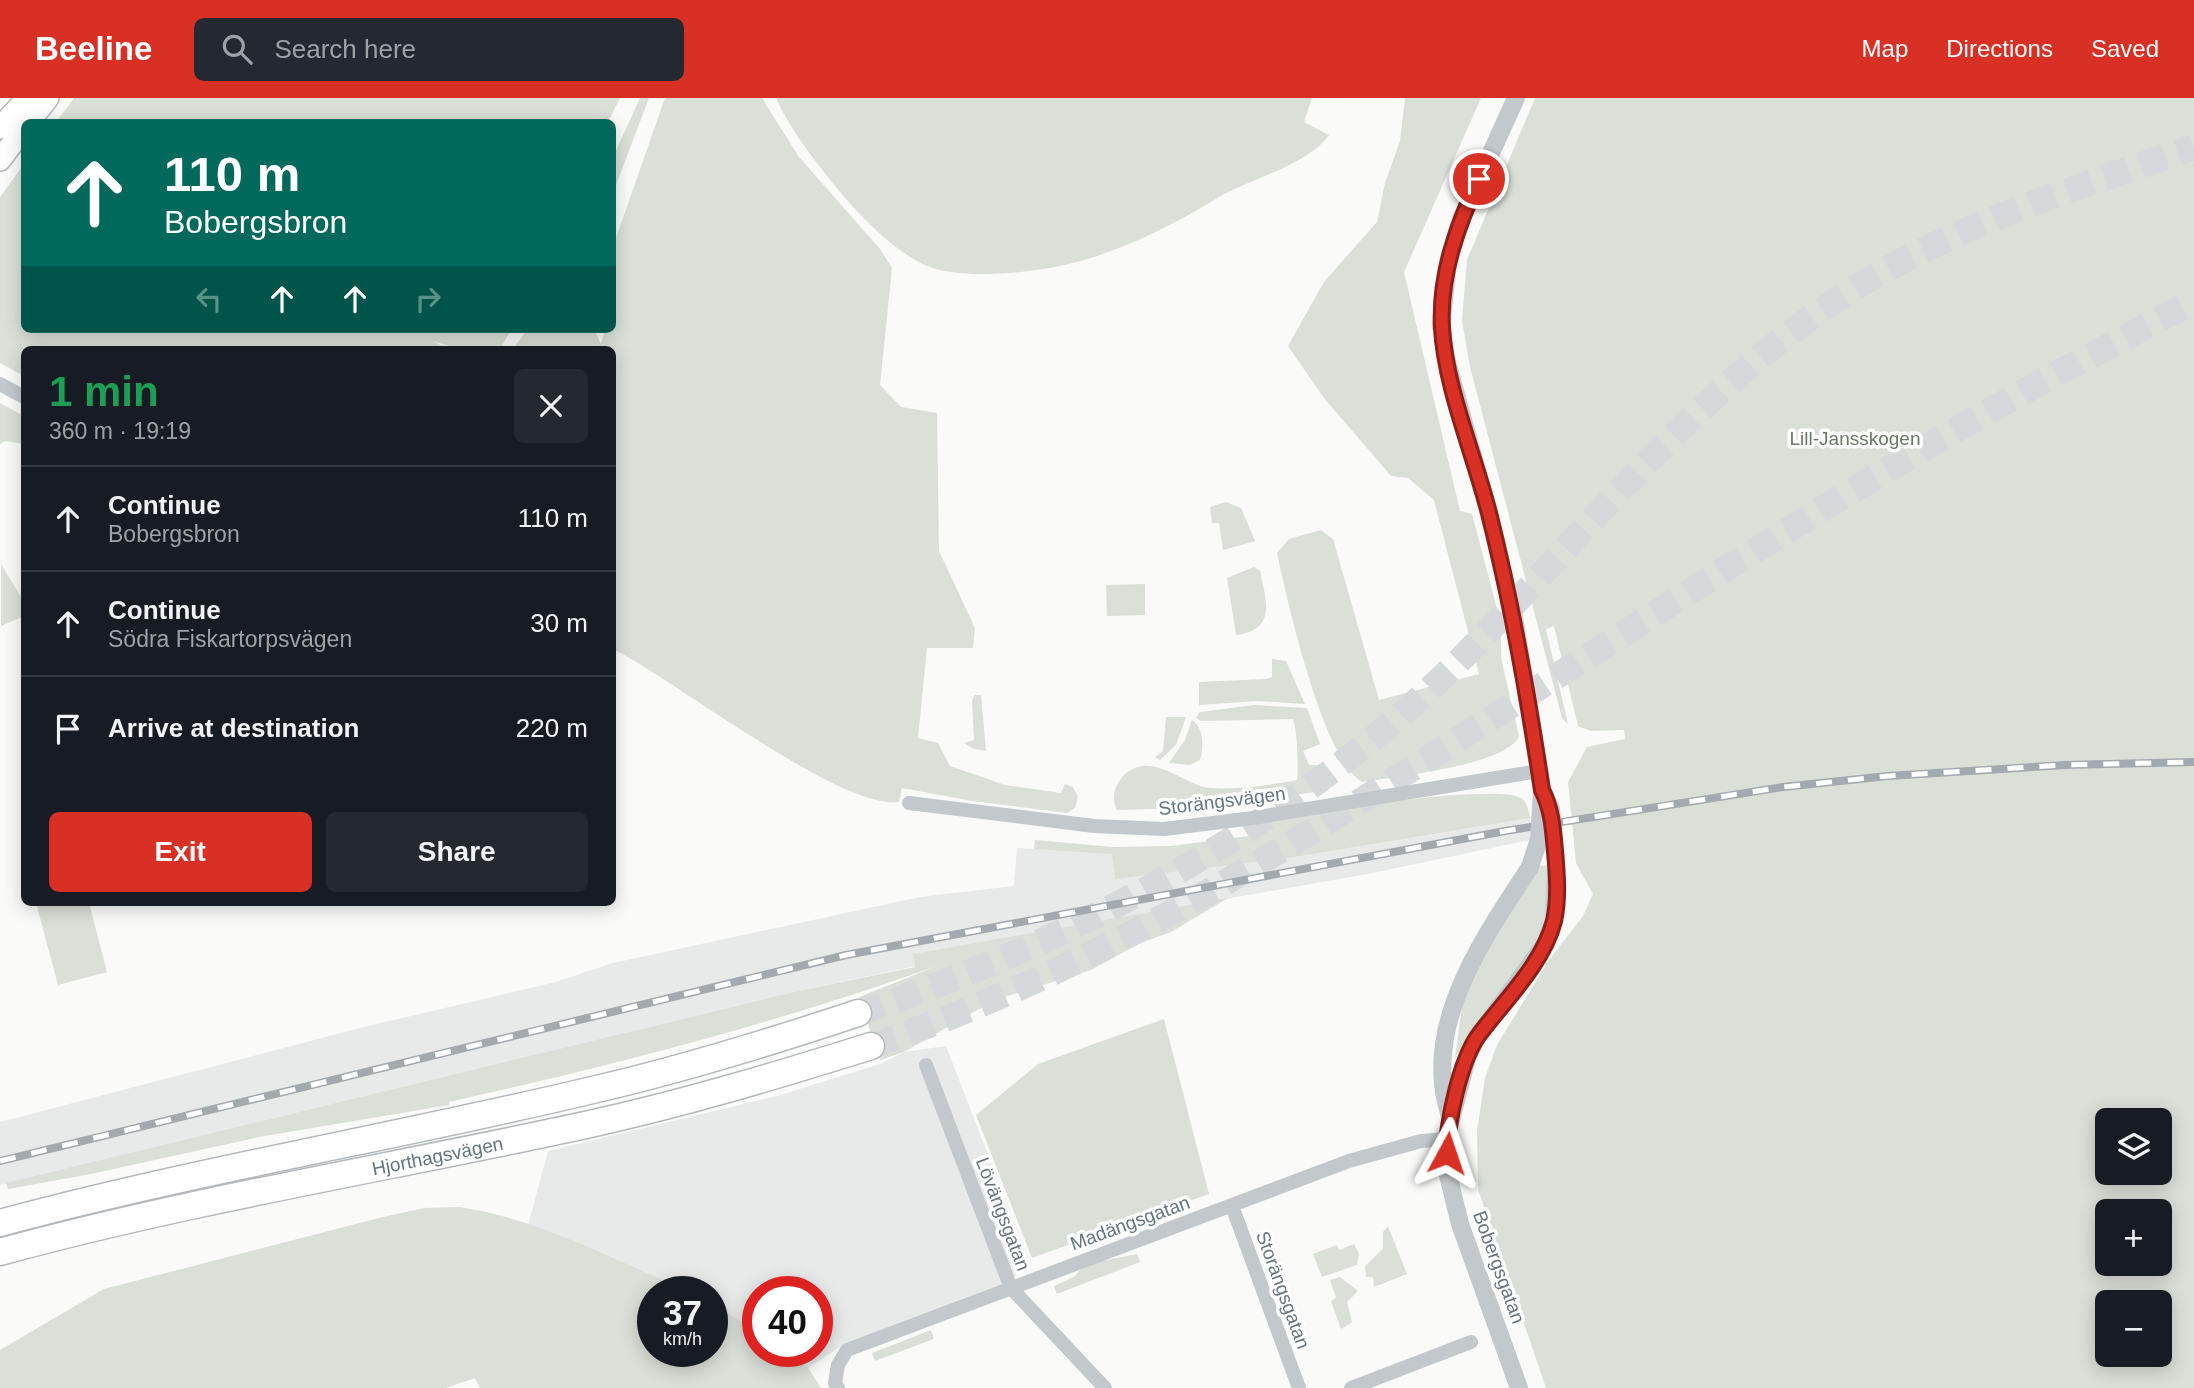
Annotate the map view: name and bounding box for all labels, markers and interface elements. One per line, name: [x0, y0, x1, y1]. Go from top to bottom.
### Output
search box: [194, 18, 684, 81]
text: Beeline: [35, 30, 152, 67]
icon: search: [218, 30, 256, 68]
text: Search here: [274, 34, 416, 64]
text: Map: [1862, 35, 1908, 62]
text: Directions: [1946, 35, 2053, 62]
text: Saved: [2091, 35, 2159, 62]
icon: ahead: [49, 147, 140, 238]
text: 110 m: [164, 147, 300, 201]
pin: [1449, 149, 1509, 209]
icon: arrive: [1460, 160, 1498, 198]
text: Bobergsbron: [164, 204, 347, 240]
icon: left: [190, 280, 228, 318]
icon: ahead: [263, 280, 301, 318]
icon: ahead: [336, 280, 374, 318]
icon: right: [409, 280, 447, 318]
text: 1 min: [49, 368, 159, 415]
button: close: [514, 369, 588, 443]
text: 360 m · 19:19: [49, 418, 191, 444]
park label: Lill-Jansskogen: [1790, 428, 1920, 449]
text: Continue: [108, 490, 221, 520]
icon: ahead: [49, 500, 87, 538]
text: 110 m: [518, 503, 588, 533]
text: Bobergsbron: [108, 521, 240, 547]
text: Continue: [108, 595, 221, 625]
icon: ahead: [49, 605, 87, 643]
text: 30 m: [530, 608, 588, 638]
text: Södra Fiskartorpsvägen: [108, 626, 352, 652]
icon: arrive: [49, 710, 87, 748]
text: Arrive at destination: [108, 713, 359, 743]
text: 220 m: [516, 713, 588, 743]
street label: Storängsvägen: [1157, 783, 1287, 819]
button: Exit: [49, 812, 312, 892]
button: Share: [326, 812, 588, 892]
map controls: [2095, 1108, 2172, 1367]
button: layers: [2095, 1108, 2172, 1185]
position arrow: [1410, 1116, 1484, 1190]
street label: Hjorthagsvägen: [370, 1132, 505, 1179]
street label: Lövängsgatan: [972, 1155, 1034, 1273]
street label: Madängsgatan: [1067, 1192, 1193, 1254]
button: +: [2095, 1199, 2172, 1276]
street label: Bobergsgatan: [1469, 1208, 1529, 1326]
street label: Storängsgatan: [1252, 1228, 1314, 1352]
speed limit sign: 40: [742, 1276, 833, 1367]
button: −: [2095, 1290, 2172, 1367]
text: 37: [663, 1293, 702, 1332]
text: km/h: [663, 1329, 702, 1349]

